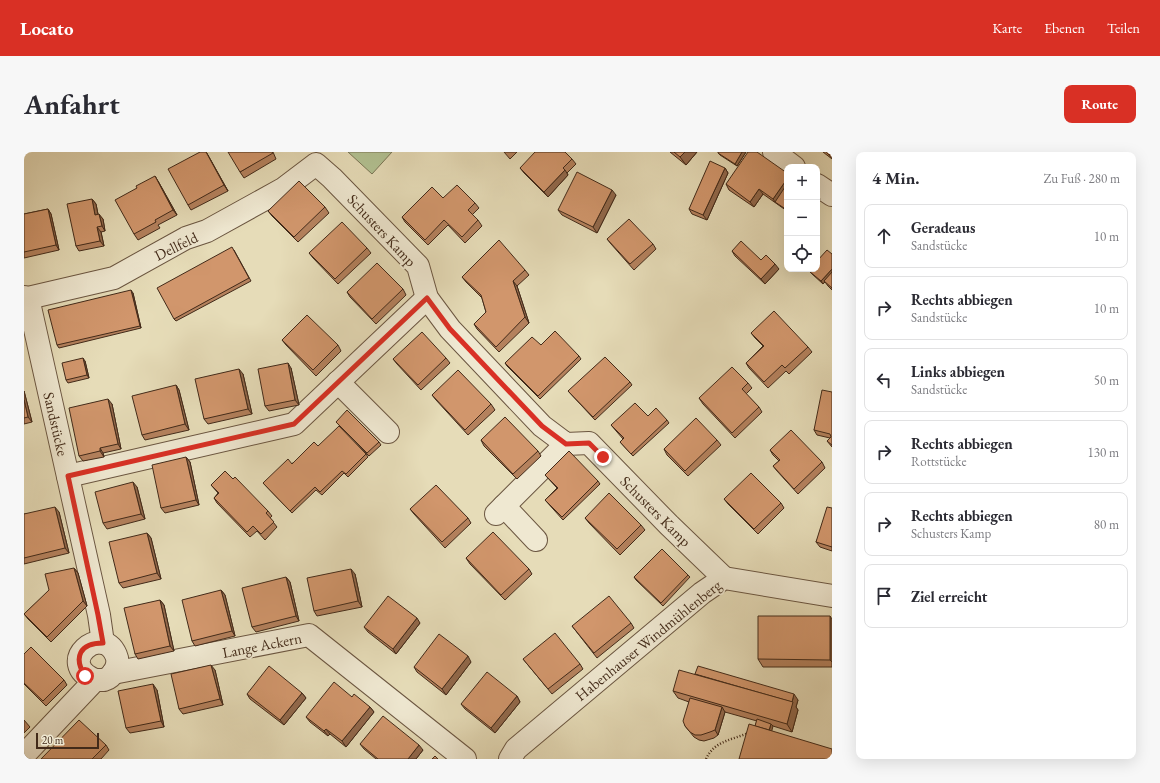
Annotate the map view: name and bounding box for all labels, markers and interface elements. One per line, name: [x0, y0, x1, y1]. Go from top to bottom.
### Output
text: Locato: [20, 16, 74, 41]
text: Karte: [993, 19, 1022, 37]
text: Ebenen: [1044, 19, 1085, 37]
text: Teilen: [1107, 19, 1140, 37]
button: Route: [1064, 85, 1136, 123]
text: Anfahrt: [24, 86, 120, 122]
map controls: [784, 164, 820, 272]
button: +: [784, 164, 820, 200]
text: 4 Min.: [872, 167, 919, 189]
text: Zu Fuß · 280 m: [1043, 170, 1120, 187]
street label: Schusters Kamp: [343, 190, 421, 271]
button: −: [784, 200, 820, 236]
text: Geradeaus: [911, 218, 975, 237]
icon: ahead: [873, 225, 895, 247]
street label: Dellfeld: [151, 227, 201, 265]
text: 10 m: [1094, 228, 1119, 245]
button: locate: [784, 236, 820, 272]
text: Sandstücke: [911, 237, 967, 254]
text: Rechts abbiegen: [911, 290, 1013, 309]
icon: right: [873, 297, 895, 319]
text: 10 m: [1094, 300, 1119, 317]
text: Sandstücke: [911, 309, 967, 326]
text: Links abbiegen: [911, 362, 1005, 381]
icon: left: [873, 369, 895, 391]
text: 50 m: [1094, 372, 1119, 389]
text: Sandstücke: [911, 381, 967, 398]
street label: Sandstücke: [39, 390, 73, 458]
text: Rechts abbiegen: [911, 434, 1013, 453]
icon: right: [873, 441, 895, 463]
text: 130 m: [1088, 444, 1119, 461]
route end: [594, 448, 612, 466]
text: Rottstücke: [911, 453, 966, 470]
street label: Schusters Kamp: [617, 472, 696, 551]
text: Rechts abbiegen: [911, 506, 1013, 525]
icon: right: [873, 513, 895, 535]
text: 80 m: [1094, 516, 1119, 533]
text: Schusters Kamp: [911, 525, 991, 542]
street label: Habenhauser Windmühlenberg: [571, 575, 725, 705]
icon: arrive: [873, 585, 895, 607]
text: Ziel erreicht: [911, 587, 987, 606]
street label: Lange Ackern: [221, 628, 303, 662]
route start: [76, 667, 94, 685]
scale bar: [36, 731, 99, 750]
text: 20 m: [42, 733, 63, 747]

